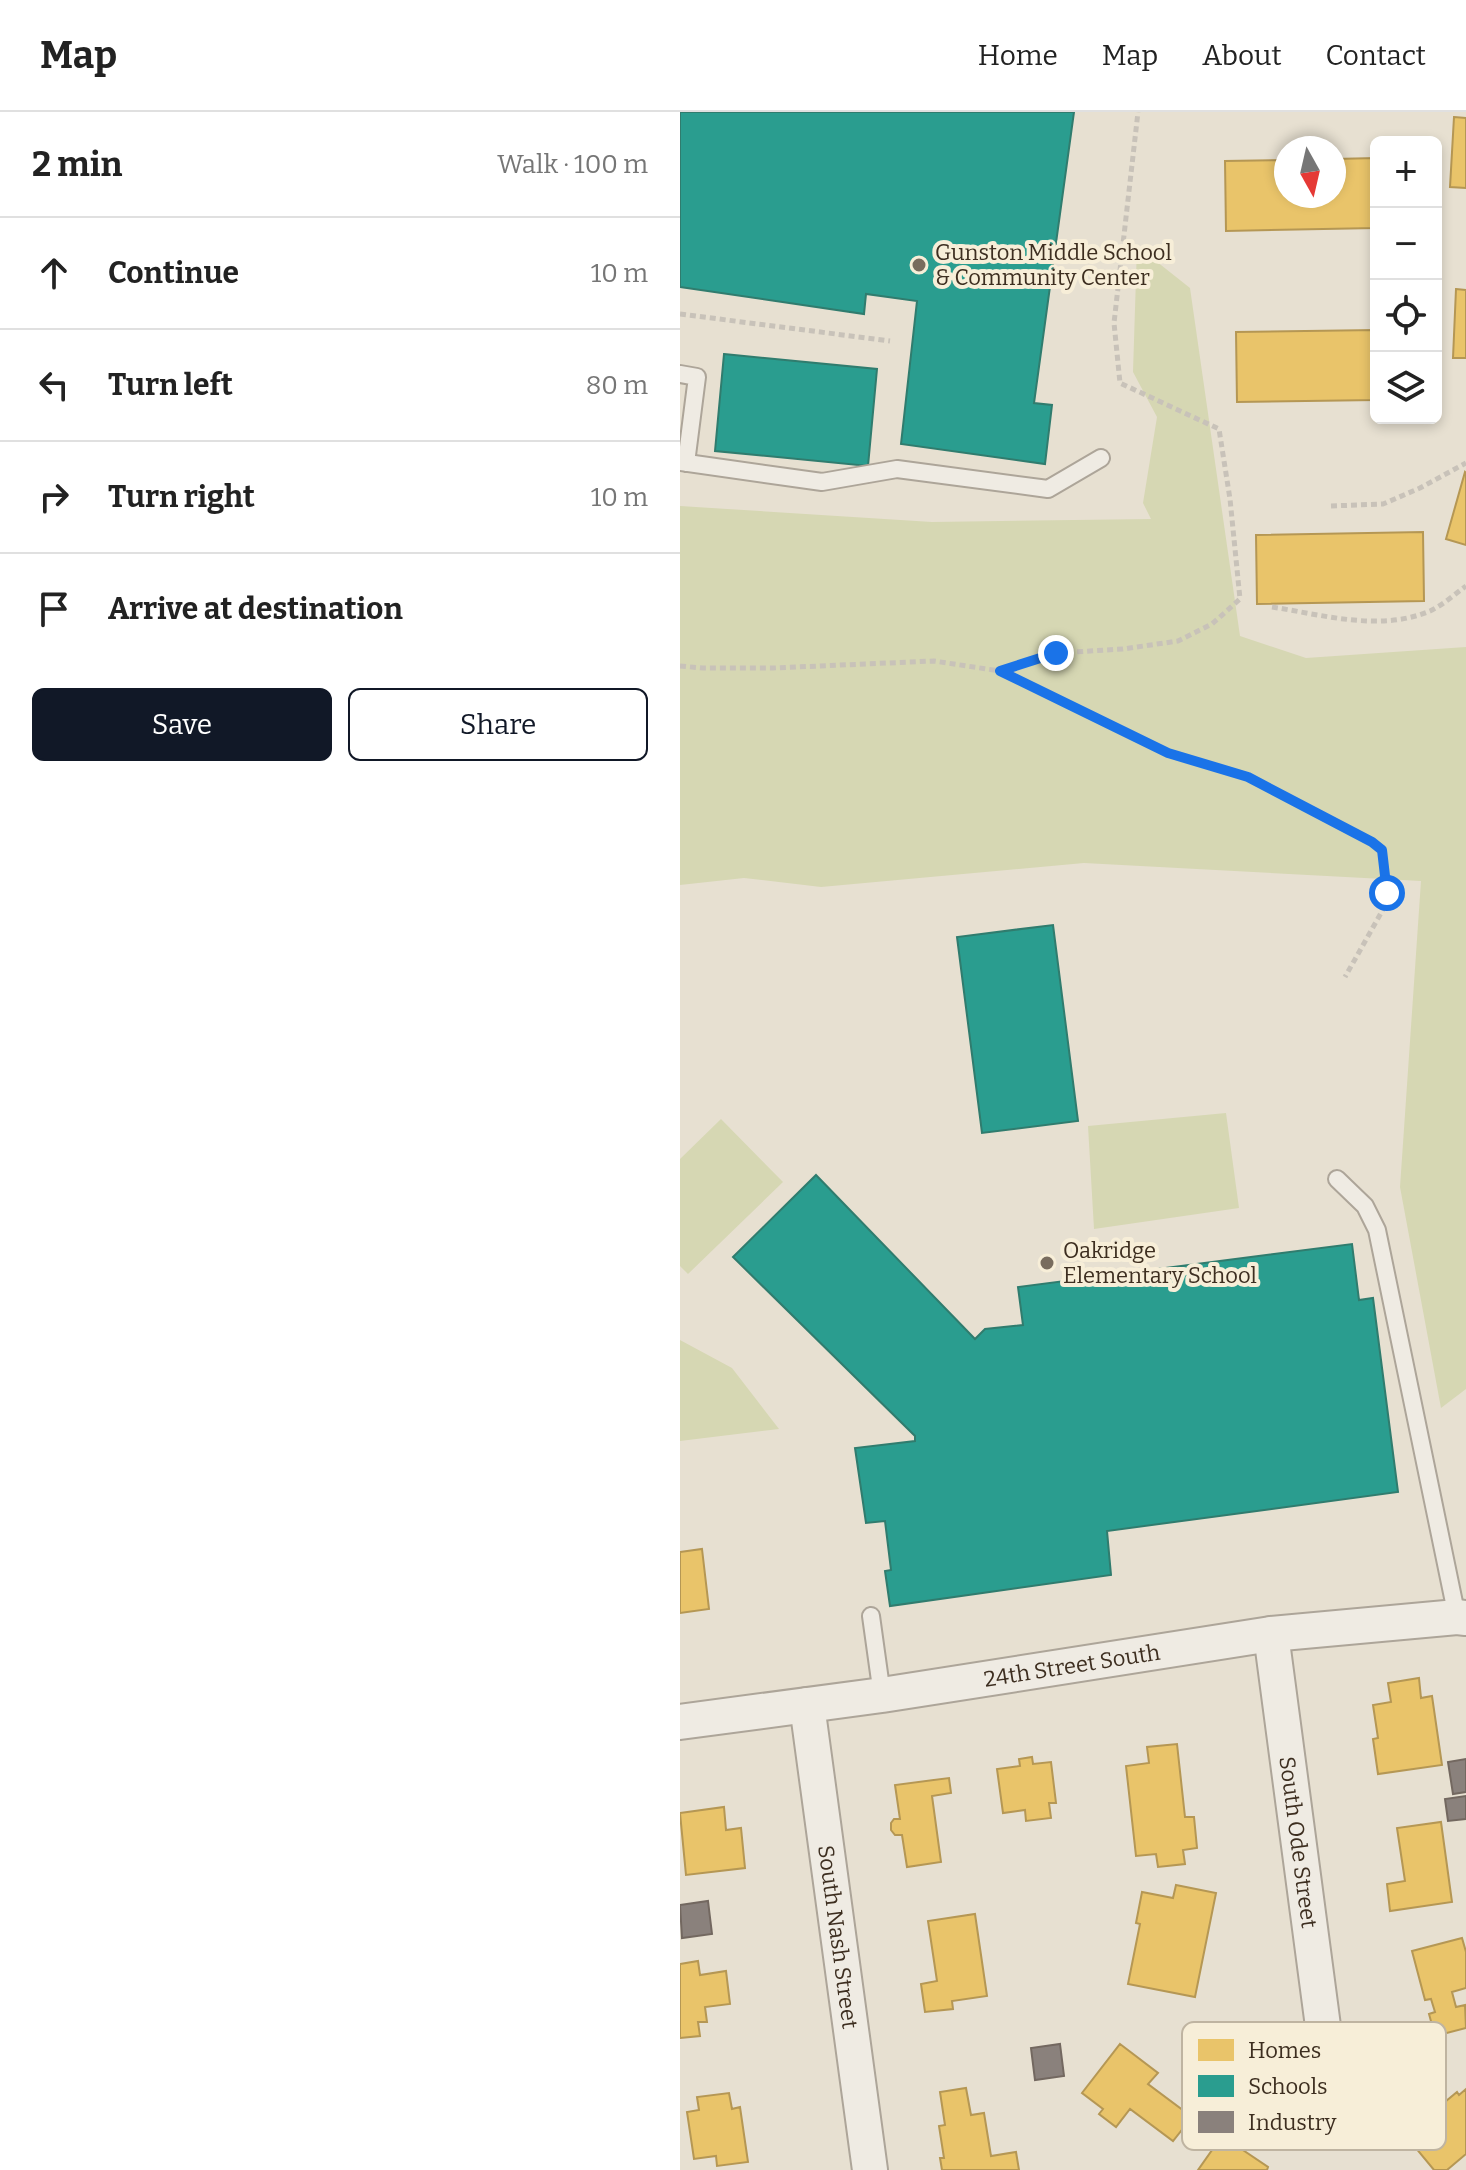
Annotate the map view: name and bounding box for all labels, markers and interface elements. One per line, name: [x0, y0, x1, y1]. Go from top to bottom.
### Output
text: Map: [40, 32, 117, 78]
text: Home: [978, 39, 1058, 72]
text: Map: [1102, 39, 1158, 72]
text: About: [1202, 39, 1282, 72]
text: Contact: [1326, 39, 1426, 72]
north arrow: [1274, 136, 1346, 208]
map controls: [1370, 136, 1442, 424]
button: +: [1370, 136, 1442, 208]
text: 2 min: [32, 144, 122, 185]
text: Walk · 100 m: [497, 149, 648, 180]
button: −: [1370, 208, 1442, 280]
place label: Gunston Middle School & Community Center: [935, 239, 1172, 291]
icon: ahead: [32, 251, 76, 295]
text: Continue: [108, 255, 239, 291]
marker: Gunston Middle School & Community Center: [910, 256, 928, 274]
text: 10 m: [591, 258, 648, 289]
button: locate: [1370, 280, 1442, 352]
button: layers: [1370, 352, 1442, 424]
icon: left: [32, 363, 76, 407]
text: Turn left: [108, 367, 233, 403]
text: 80 m: [586, 370, 648, 401]
icon: right: [32, 475, 76, 519]
text: Turn right: [108, 479, 255, 515]
text: 10 m: [591, 482, 648, 513]
icon: arrive: [32, 587, 76, 631]
text: Arrive at destination: [108, 591, 403, 627]
route end: [1038, 635, 1074, 671]
button: Save: [32, 688, 332, 761]
button: Share: [348, 688, 648, 761]
route start: [1369, 875, 1405, 911]
place label: Oakridge Elementary School: [1063, 1237, 1257, 1289]
marker: Oakridge Elementary School: [1038, 1254, 1056, 1272]
street label: 24th Street South: [982, 1639, 1162, 1693]
street label: South Ode Street: [1273, 1755, 1323, 1930]
street label: South Nash Street: [812, 1843, 864, 2030]
legend: [1182, 2022, 1446, 2150]
text: Homes: [1248, 2037, 1321, 2064]
text: Schools: [1248, 2073, 1328, 2100]
text: Industry: [1248, 2109, 1337, 2136]

